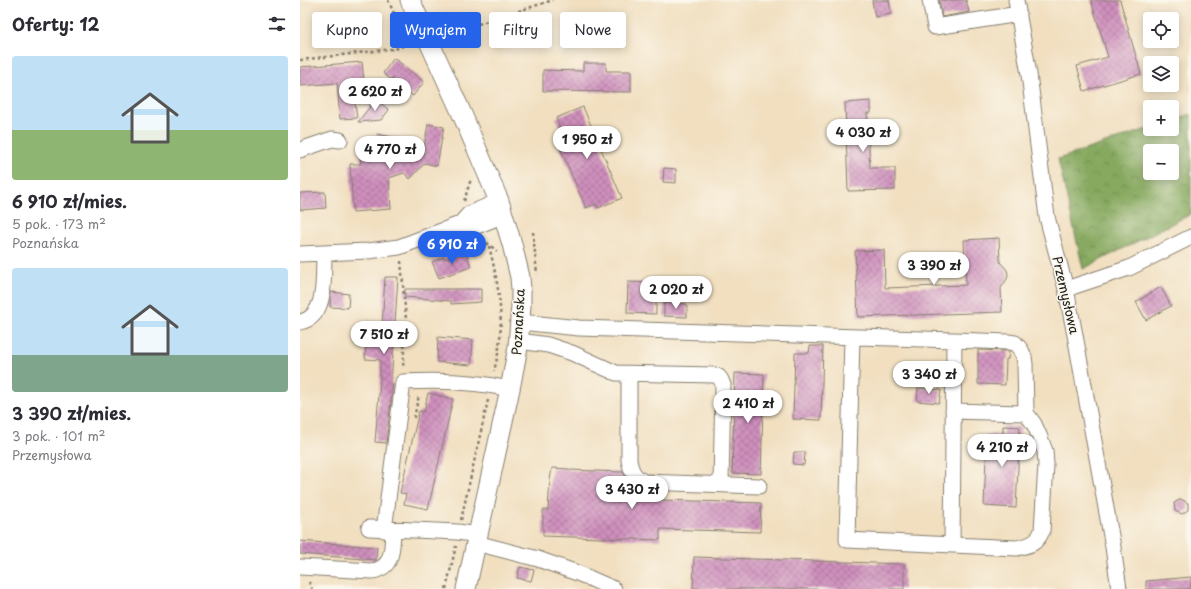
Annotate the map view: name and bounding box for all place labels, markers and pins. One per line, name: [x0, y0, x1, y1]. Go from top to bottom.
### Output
pin: 2 620 zł: [334, 78, 416, 112]
pin: 4 030 zł: [822, 119, 904, 153]
pin: 1 950 zł: [546, 126, 628, 160]
pin: 4 770 zł: [349, 136, 431, 170]
pin: 6 910 zł: [411, 231, 493, 265]
pin: 3 390 zł: [893, 252, 975, 286]
pin: 2 020 zł: [635, 276, 717, 310]
pin: 7 510 zł: [343, 321, 425, 355]
pin: 3 340 zł: [888, 361, 970, 395]
pin: 2 410 zł: [707, 390, 789, 424]
pin: 4 210 zł: [961, 434, 1043, 468]
pin: 3 430 zł: [591, 476, 673, 510]

